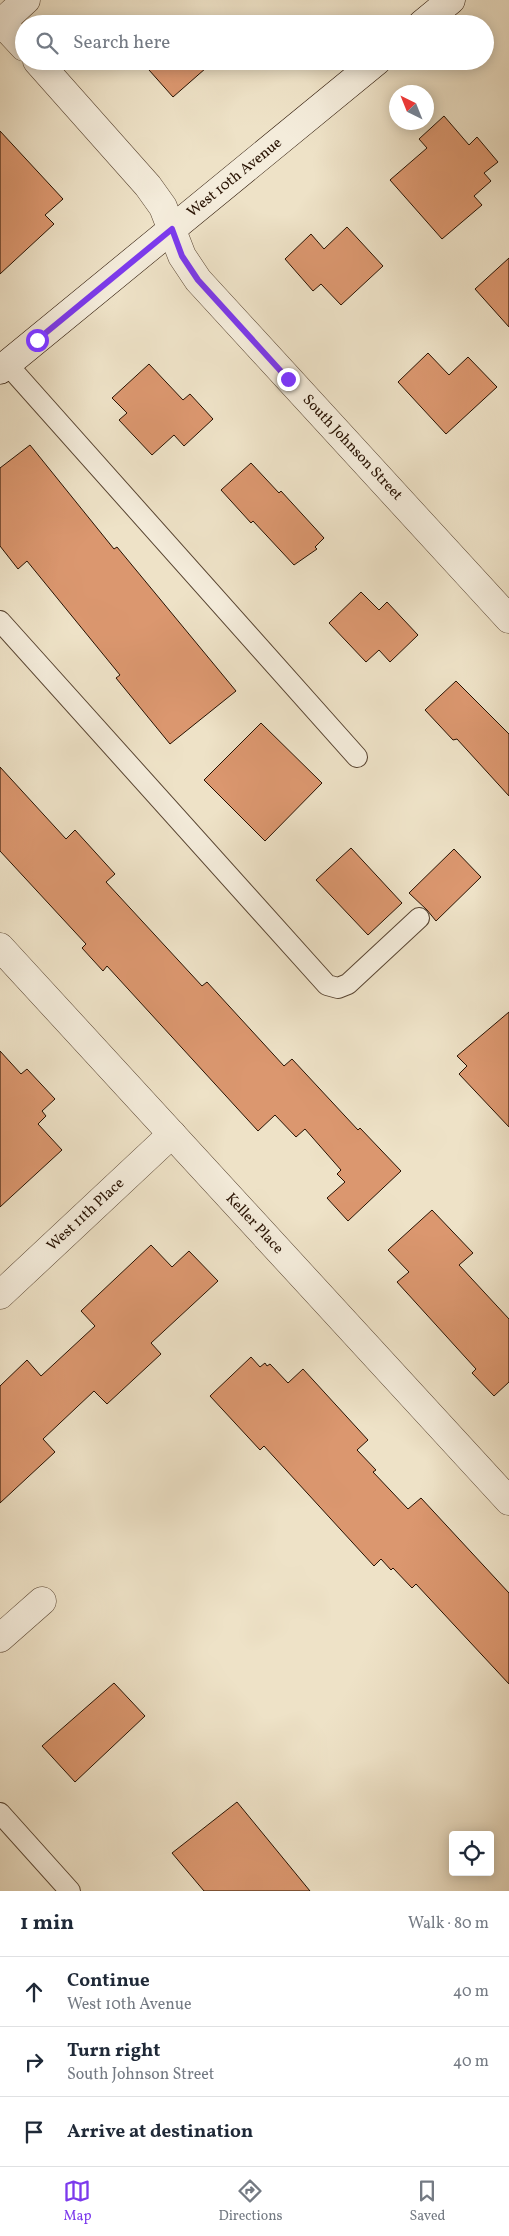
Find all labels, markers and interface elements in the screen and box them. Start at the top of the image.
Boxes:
search box [15,15,494,70]
icon: search [33,29,61,57]
text: Search here [73,30,170,56]
north arrow [389,85,434,130]
street label: West 10th Avenue [183,133,287,223]
route start [26,329,49,352]
route end [277,368,300,391]
street label: South Johnson Street [297,390,407,506]
street label: West 11th Place [43,1174,129,1256]
street label: Keller Place [220,1189,288,1259]
map controls [449,1831,494,1876]
button: locate [449,1831,494,1876]
text: 1 min [20,1909,74,1938]
text: Walk · 80 m [408,1913,489,1935]
text: Continue [67,1968,150,1994]
icon: ahead [20,1978,48,2006]
text: 40 m [453,1981,489,2003]
text: West 10th Avenue [67,1994,192,2016]
text: Turn right [67,2038,160,2064]
icon: right [20,2048,48,2076]
text: 40 m [453,2051,489,2073]
text: South Johnson Street [67,2064,214,2086]
icon: arrive [20,2118,48,2146]
text: Arrive at destination [67,2119,253,2145]
tab: Map [63,2177,91,2226]
tab: Directions [218,2177,283,2226]
tab: Saved [409,2177,446,2226]

